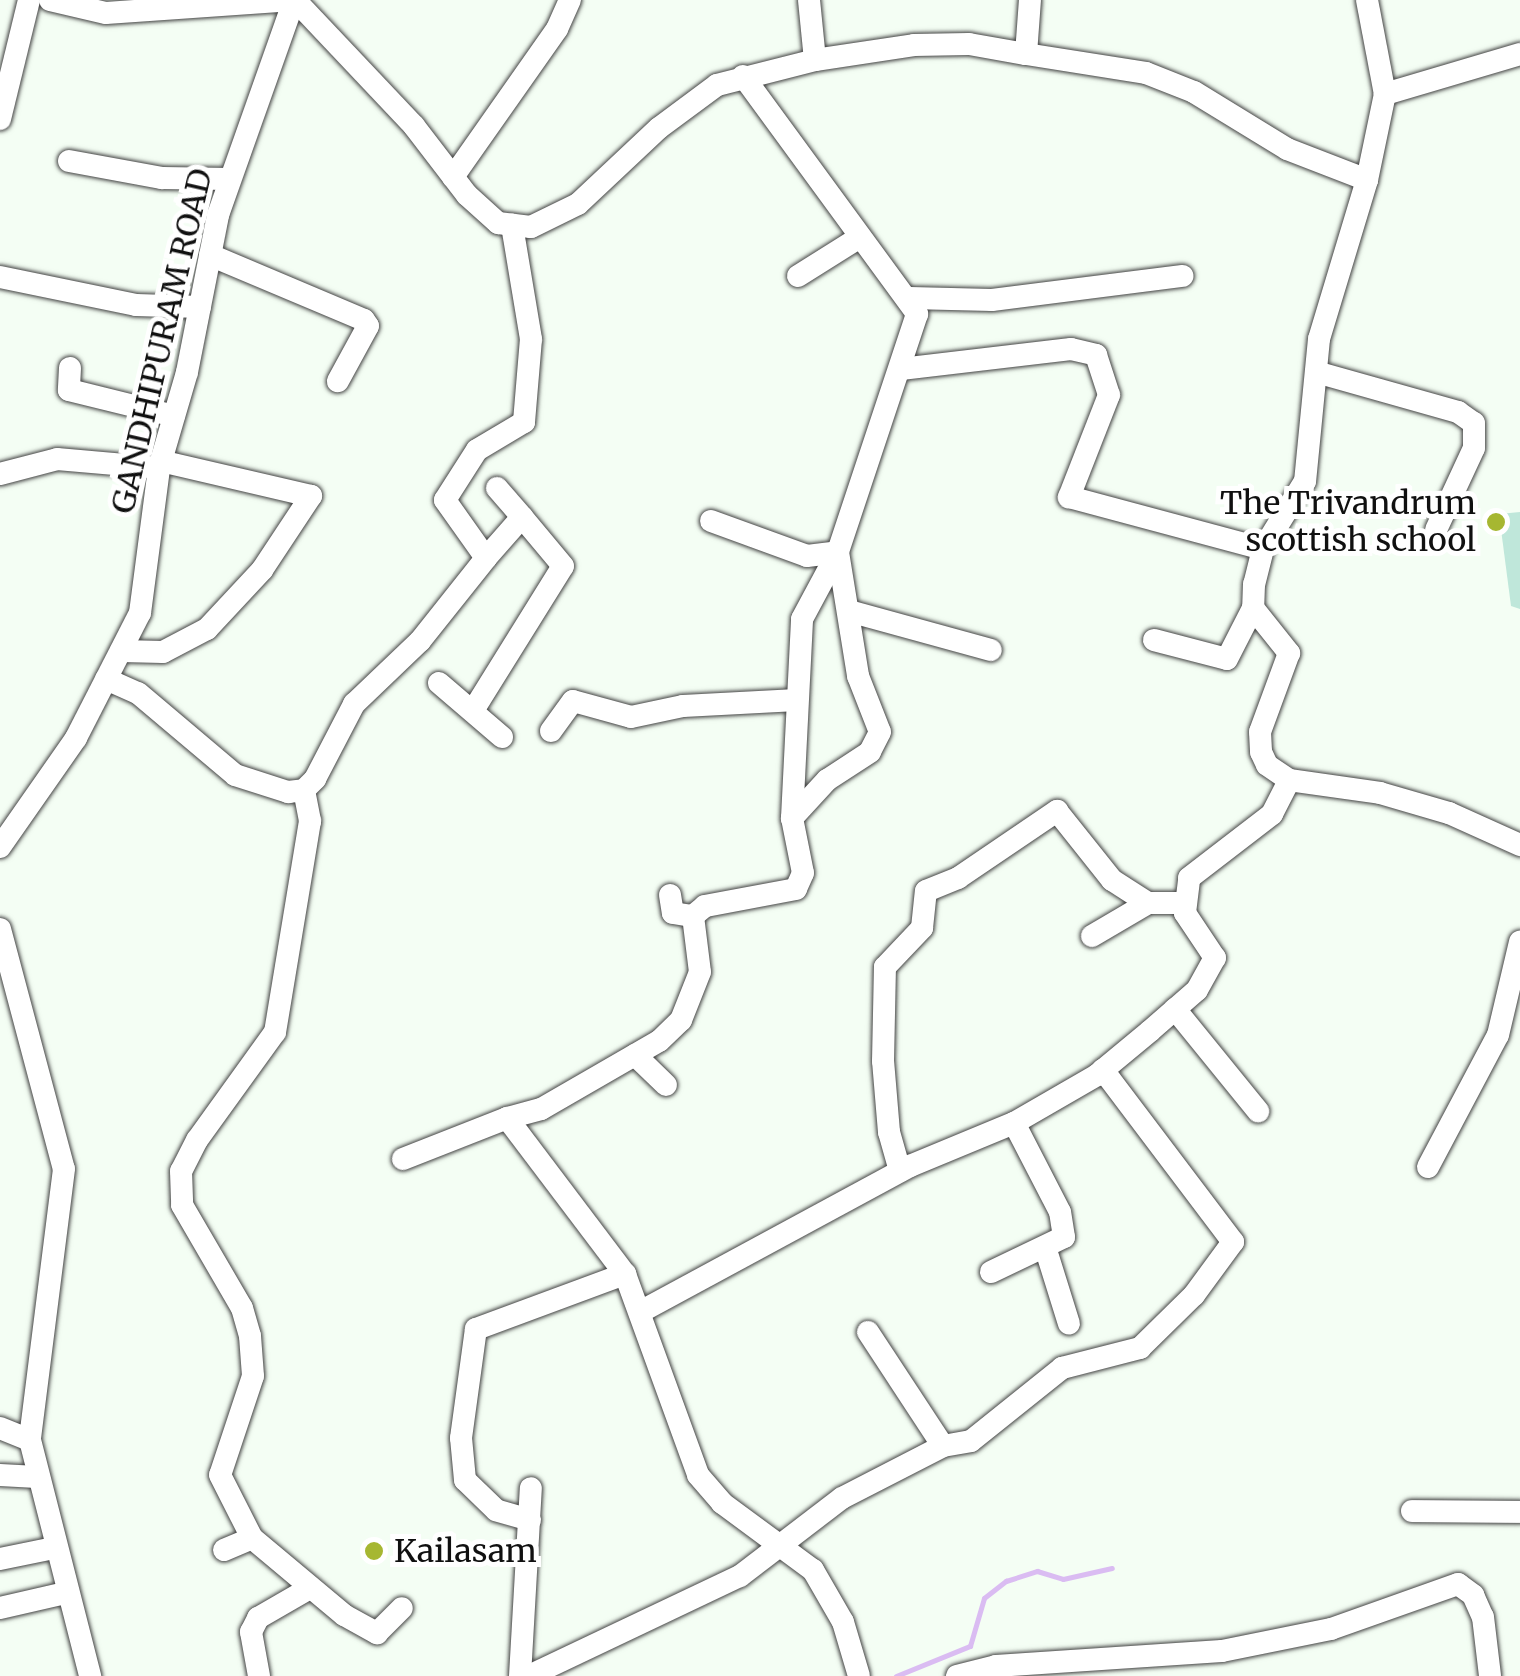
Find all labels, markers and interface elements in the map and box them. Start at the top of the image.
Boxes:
street label: GANDHIPURAM ROAD [104,165,220,517]
place label: The Trivandrum scottish school [1220,485,1476,560]
marker: The Trivandrum scottish school [1485,511,1507,533]
place label: Kailasam [394,1532,537,1570]
marker: Kailasam [363,1540,385,1562]

